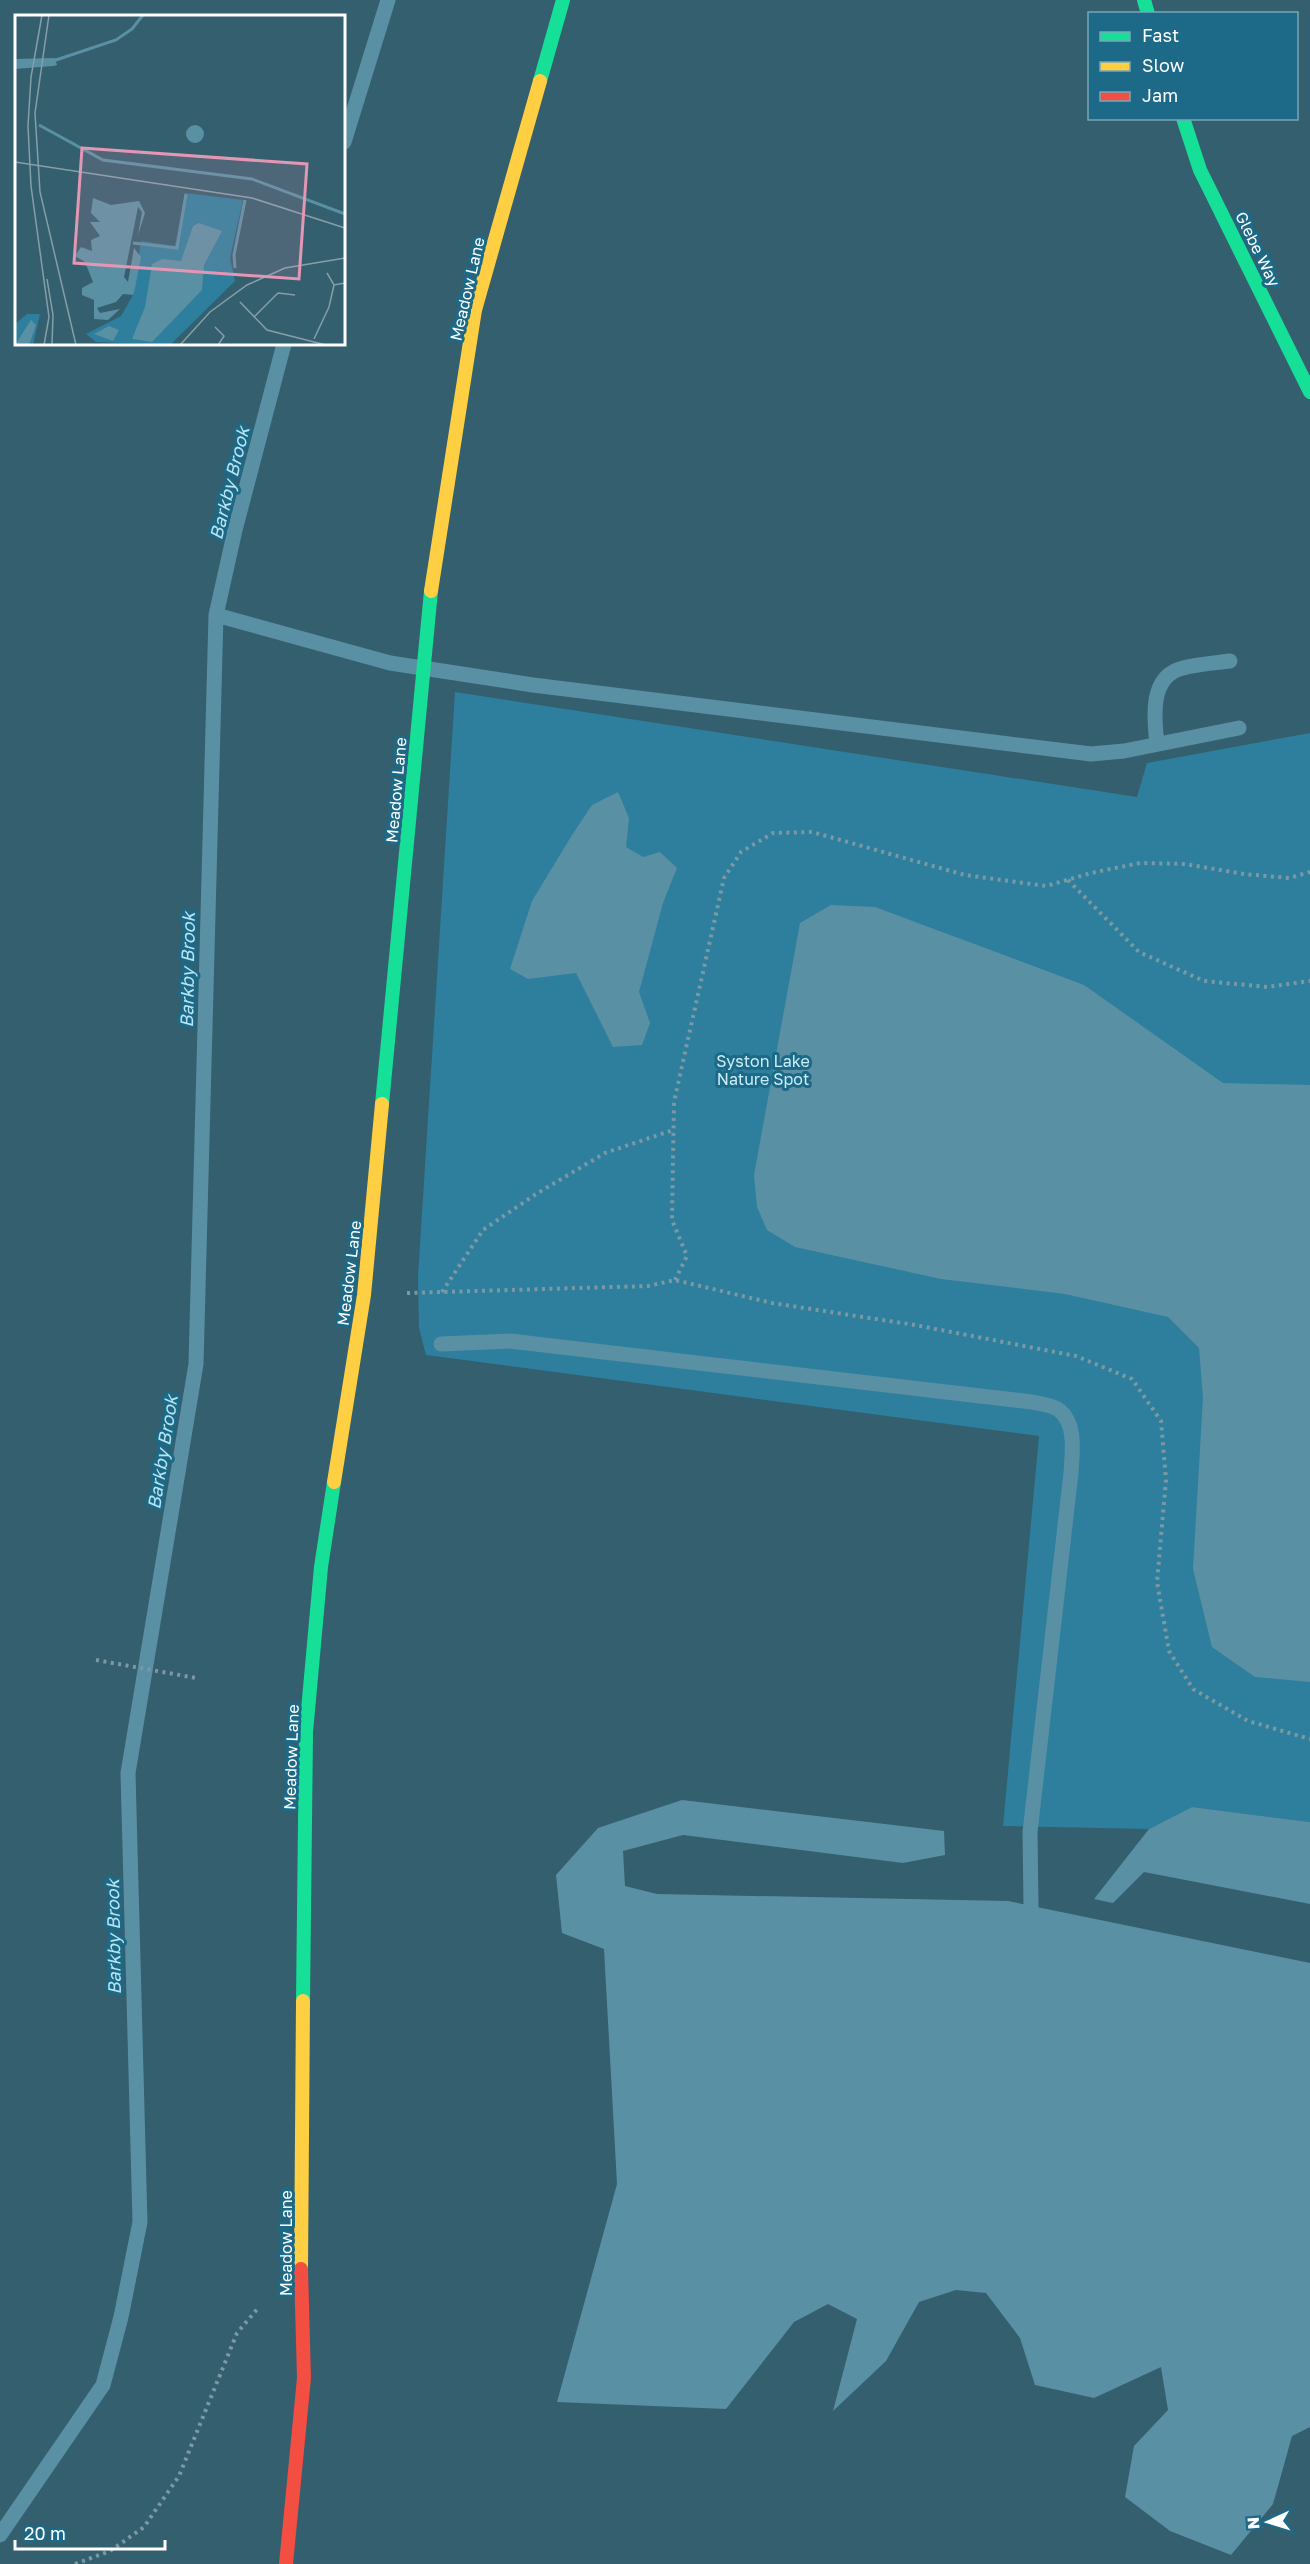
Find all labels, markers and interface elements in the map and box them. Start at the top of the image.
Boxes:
legend [1088,12,1298,120]
inset map [15,15,345,345]
text: Fast [1142,24,1179,46]
text: Slow [1142,54,1185,76]
text: Jam [1142,84,1178,106]
street label: Glebe Way [1231,208,1285,290]
street label: Meadow Lane [445,235,489,343]
water label: Barkby Brook [204,423,254,542]
street label: Meadow Lane [381,736,411,844]
water label: Barkby Brook [175,910,199,1028]
park label: Syston Lake Nature Spot [716,1051,810,1089]
street label: Meadow Lane [333,1219,365,1327]
water label: Barkby Brook [142,1391,182,1511]
street label: Meadow Lane [279,1704,303,1810]
water label: Barkby Brook [101,1877,125,1995]
street label: Meadow Lane [276,2190,296,2296]
north arrow [1238,2492,1298,2552]
scale bar [15,2513,165,2551]
text: N [1243,2516,1263,2530]
text: 20 m [24,2522,66,2544]

